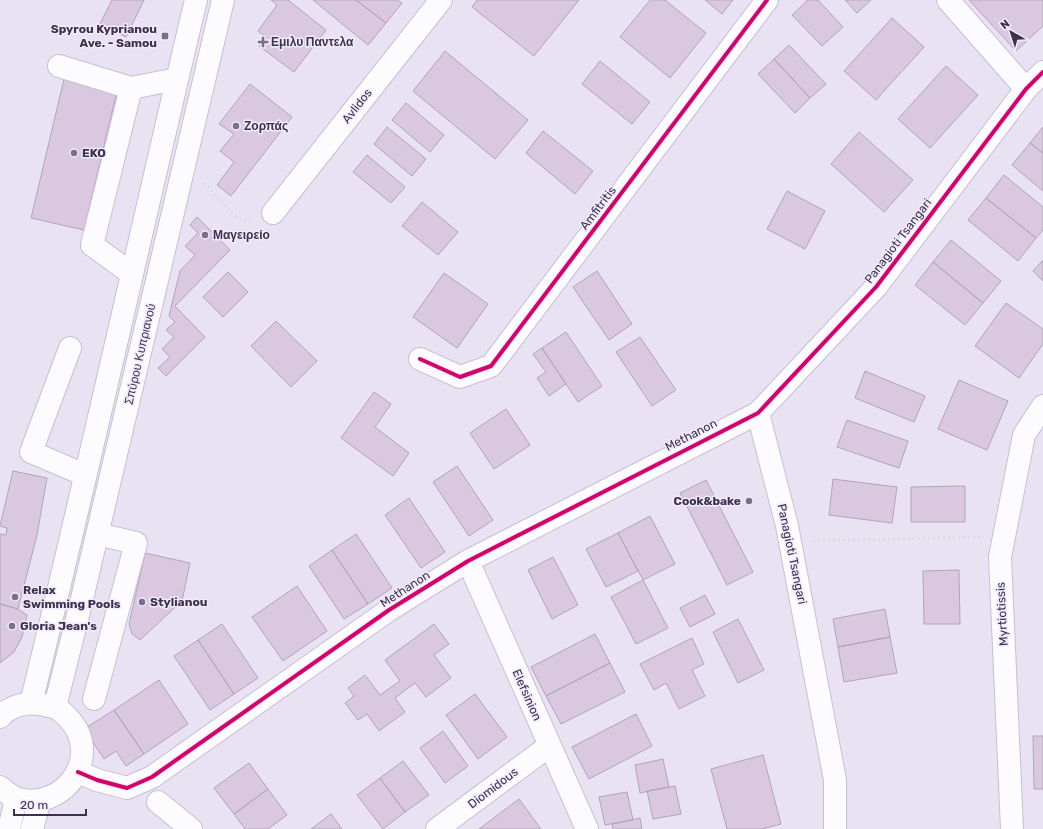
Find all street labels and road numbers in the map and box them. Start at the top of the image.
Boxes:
street label: Avlidos [339,86,375,126]
street label: Amfitritis [577,183,619,233]
street label: Panagioti Tsangari [862,196,934,286]
street label: Σπύρου Κυπριανού [122,302,158,406]
street label: Methanon [663,416,719,454]
street label: Panagioti Tsangari [775,502,810,606]
street label: Methanon [378,568,432,610]
street label: Myrtiotissis [993,582,1011,646]
street label: Elefsinion [509,667,545,723]
street label: Diomidous [465,765,521,811]

